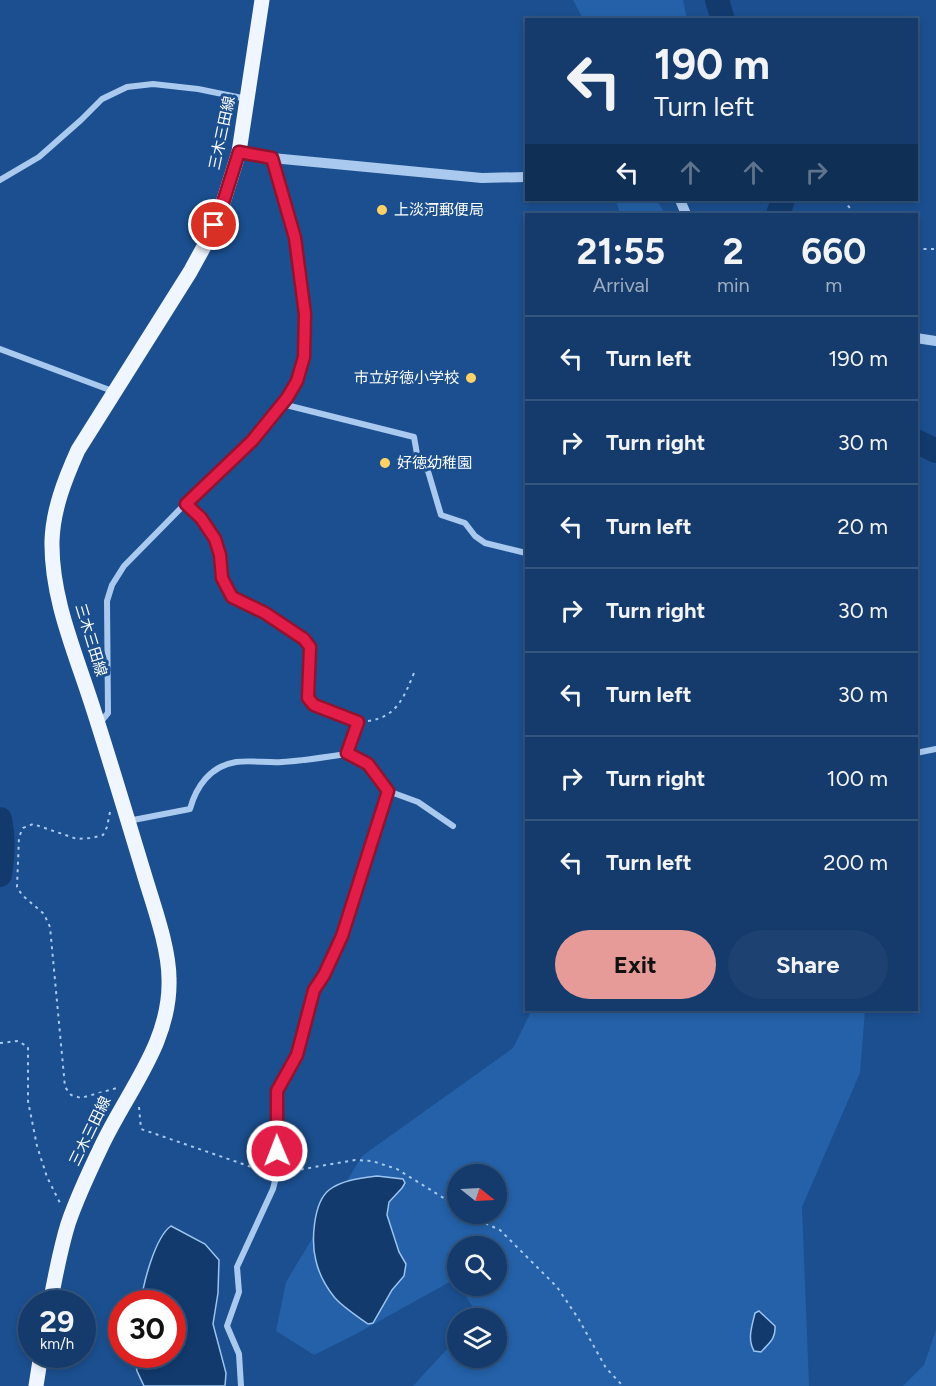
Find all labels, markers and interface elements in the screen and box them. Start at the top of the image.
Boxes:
text: 190 m [654,39,770,90]
icon: left [555,42,633,120]
text: Turn left [654,90,754,123]
street label: 三木三田線 [205,94,239,172]
icon: left [611,156,644,189]
icon: ahead [674,156,707,189]
icon: ahead [737,156,770,189]
icon: right [800,156,833,189]
pin [188,199,239,250]
place label: 上淡河郵便局 [394,201,484,219]
marker: 上淡河郵便局 [375,203,389,217]
icon: arrive [197,208,230,241]
text: 21:55 [577,230,665,273]
text: 2 [723,230,744,273]
text: 660 [801,230,866,273]
text: Arrival [593,273,649,297]
text: min [717,273,750,297]
text: m [825,273,842,297]
icon: left [555,342,588,375]
text: Turn left [606,345,692,372]
text: 190 m [828,345,888,372]
place label: 市立好徳小学校 [354,369,459,387]
marker: 市立好徳小学校 [464,371,478,385]
icon: right [555,426,588,459]
text: Turn right [606,429,705,456]
text: 30 m [838,429,888,456]
place label: 好徳幼稚園 [397,454,472,472]
marker: 好徳幼稚園 [378,456,392,470]
icon: left [555,510,588,543]
text: Turn left [606,513,692,540]
text: 20 m [837,513,888,540]
icon: right [555,594,588,627]
text: Turn right [606,597,705,624]
text: 30 m [838,597,888,624]
street label: 三木三田線 [71,601,111,679]
icon: left [555,678,588,711]
text: Turn left [606,681,692,708]
text: 30 m [838,681,888,708]
icon: right [555,762,588,795]
text: Turn right [606,765,705,792]
text: 100 m [827,765,888,792]
icon: left [555,846,588,879]
text: Turn left [606,849,692,876]
text: 200 m [823,849,888,876]
button: Exit [555,930,716,999]
button: Share [728,930,888,999]
street label: 三木三田線 [65,1093,115,1169]
position arrow [245,1119,309,1183]
north arrow [447,1164,507,1224]
map controls [447,1164,507,1368]
button: search [447,1236,507,1296]
speed limit sign: 30 [108,1290,186,1368]
text: 29 [40,1303,74,1340]
button: layers [447,1308,507,1368]
text: km/h [40,1335,74,1353]

